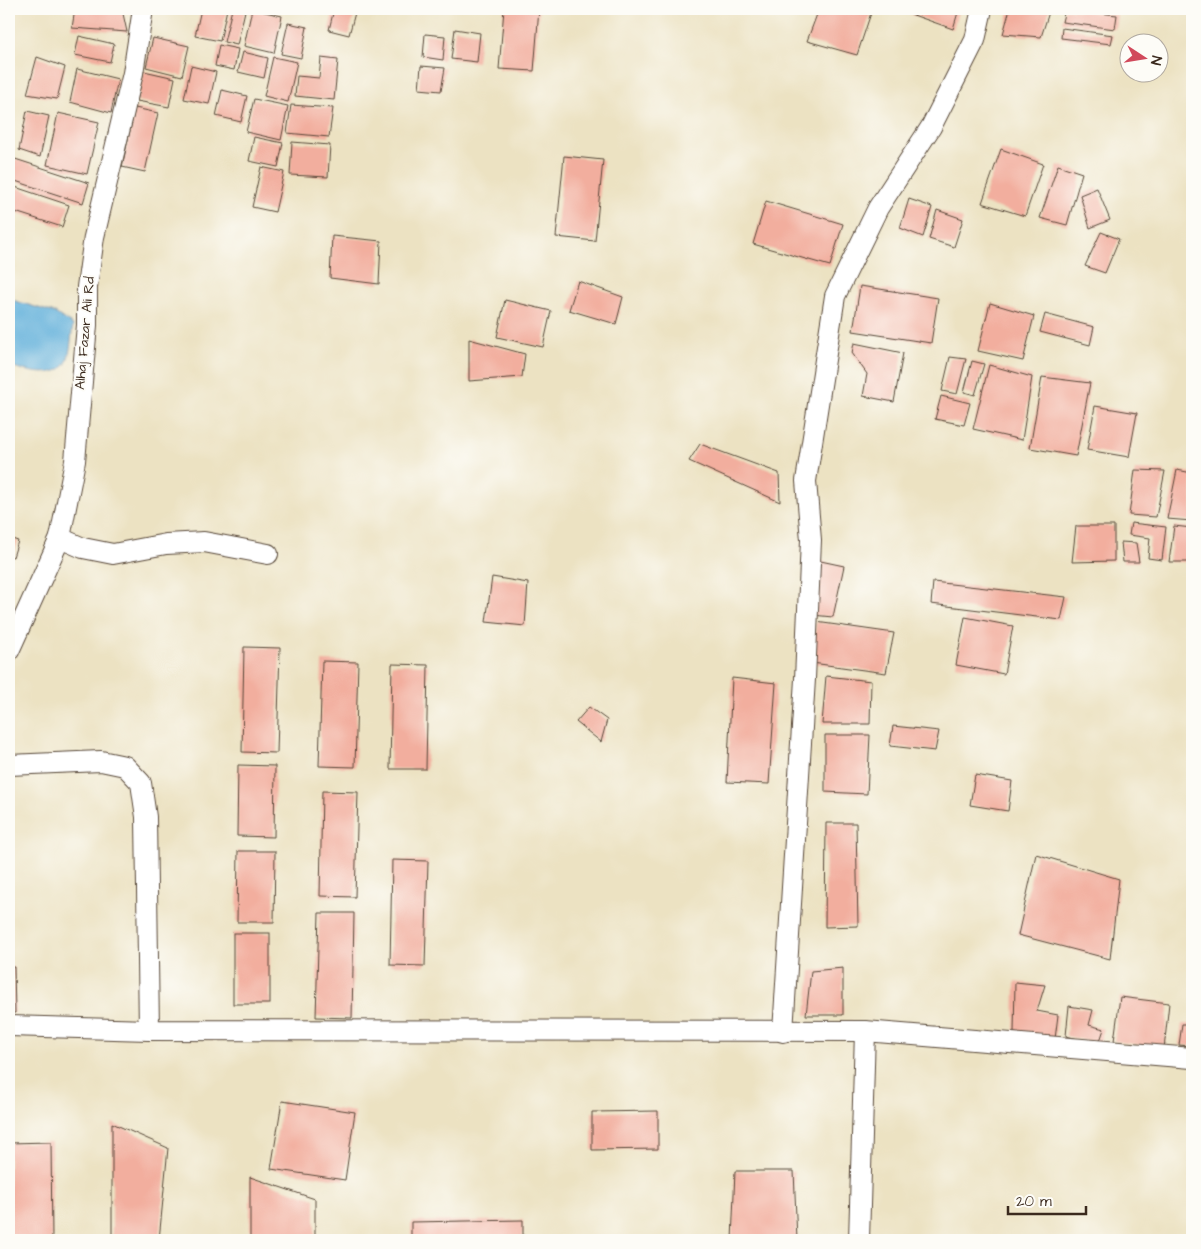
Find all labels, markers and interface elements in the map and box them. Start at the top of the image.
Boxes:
north arrow [1118,32,1168,82]
text: N [1145,54,1166,67]
street label: Alhaj Fazar Ali Rd [70,276,100,391]
scale bar [1008,1184,1086,1216]
text: 20 m [1016,1191,1052,1212]

